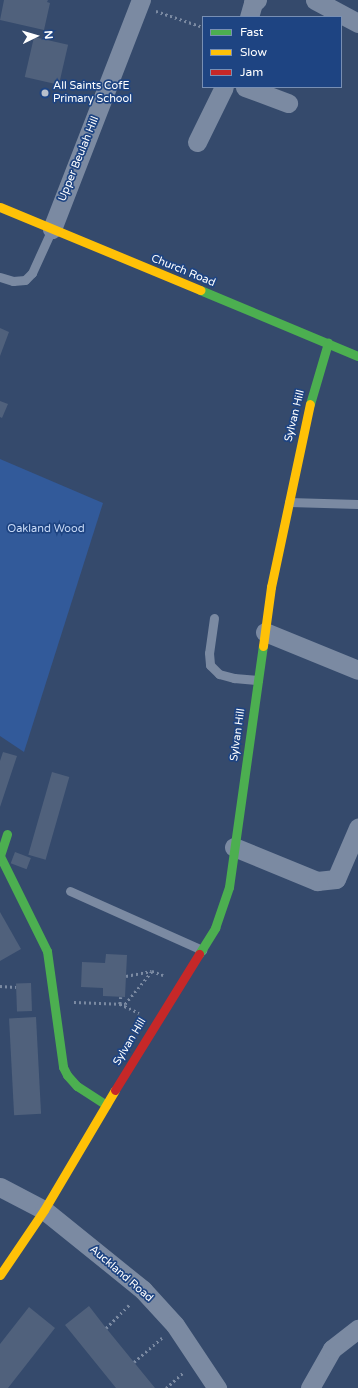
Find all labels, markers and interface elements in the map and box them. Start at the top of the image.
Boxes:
north arrow [16,16,56,56]
legend [202,16,342,88]
text: Fast [240,25,263,39]
text: N [42,30,55,40]
text: Slow [240,45,267,59]
text: Jam [240,65,263,79]
place label: All Saints CofE Primary School [53,80,132,106]
marker: All Saints CofE Primary School [40,88,50,98]
street label: Upper Beulah Hill [56,114,102,204]
street label: Church Road [149,252,217,290]
street label: Sylvan Hill [282,389,308,443]
park label: Oakland Wood [7,522,85,536]
street label: Sylvan Hill [228,708,248,762]
street label: Sylvan Hill [111,1016,149,1068]
street label: Auckland Road [87,1243,155,1305]

